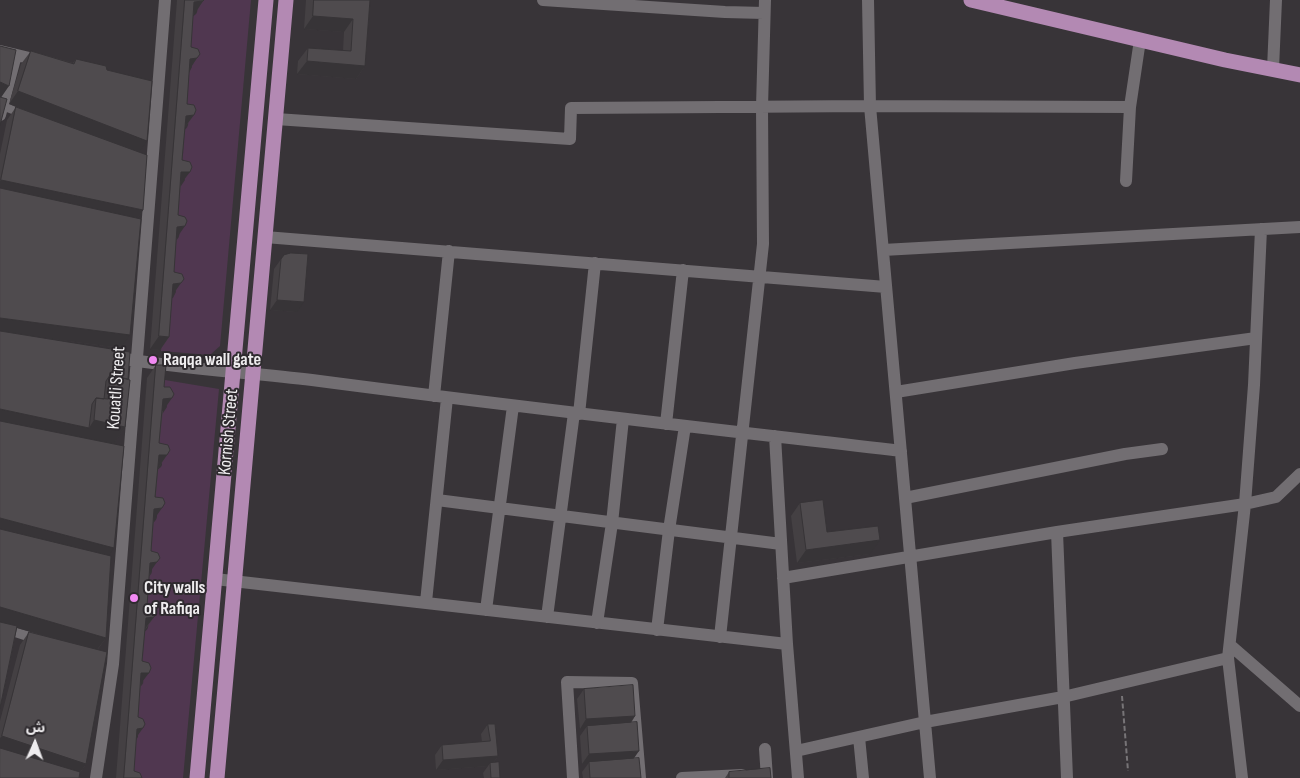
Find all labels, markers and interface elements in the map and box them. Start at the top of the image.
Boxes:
street label: Kouatli Street [103,346,131,430]
place label: Raqqa wall gate [163,349,261,371]
marker: Raqqa wall gate [147,354,159,366]
street label: Kornish Street [214,388,244,476]
place label: City walls of Rafiqa [144,577,205,620]
marker: City walls of Rafiqa [128,592,140,604]
north arrow [10,718,60,768]
text: ش [26,719,45,736]

